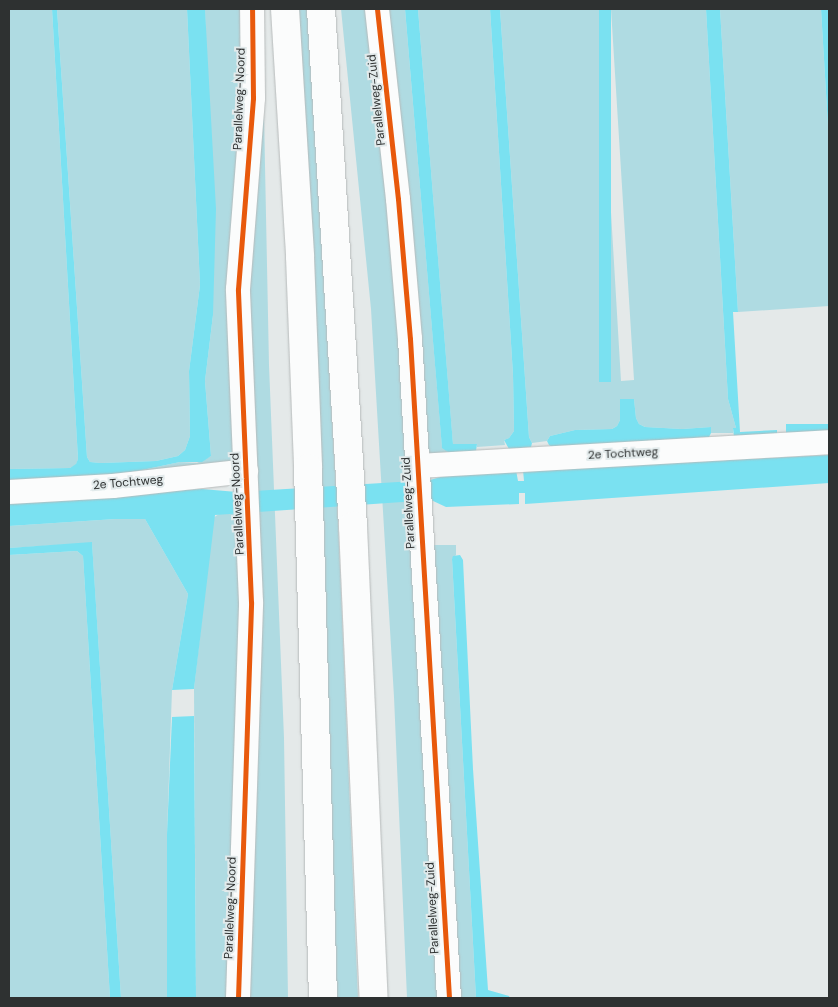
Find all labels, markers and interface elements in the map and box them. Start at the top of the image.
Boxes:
street label: Parallelweg-Noord [231,48,249,150]
street label: Parallelweg-Zuid [365,54,389,146]
street label: 2e Tochtweg [587,445,659,463]
street label: Parallelweg-Noord [228,453,248,555]
street label: Parallelweg-Zuid [399,457,419,549]
street label: 2e Tochtweg [92,473,164,493]
street label: Parallelweg-Noord [222,857,240,959]
street label: Parallelweg-Zuid [423,862,443,954]

